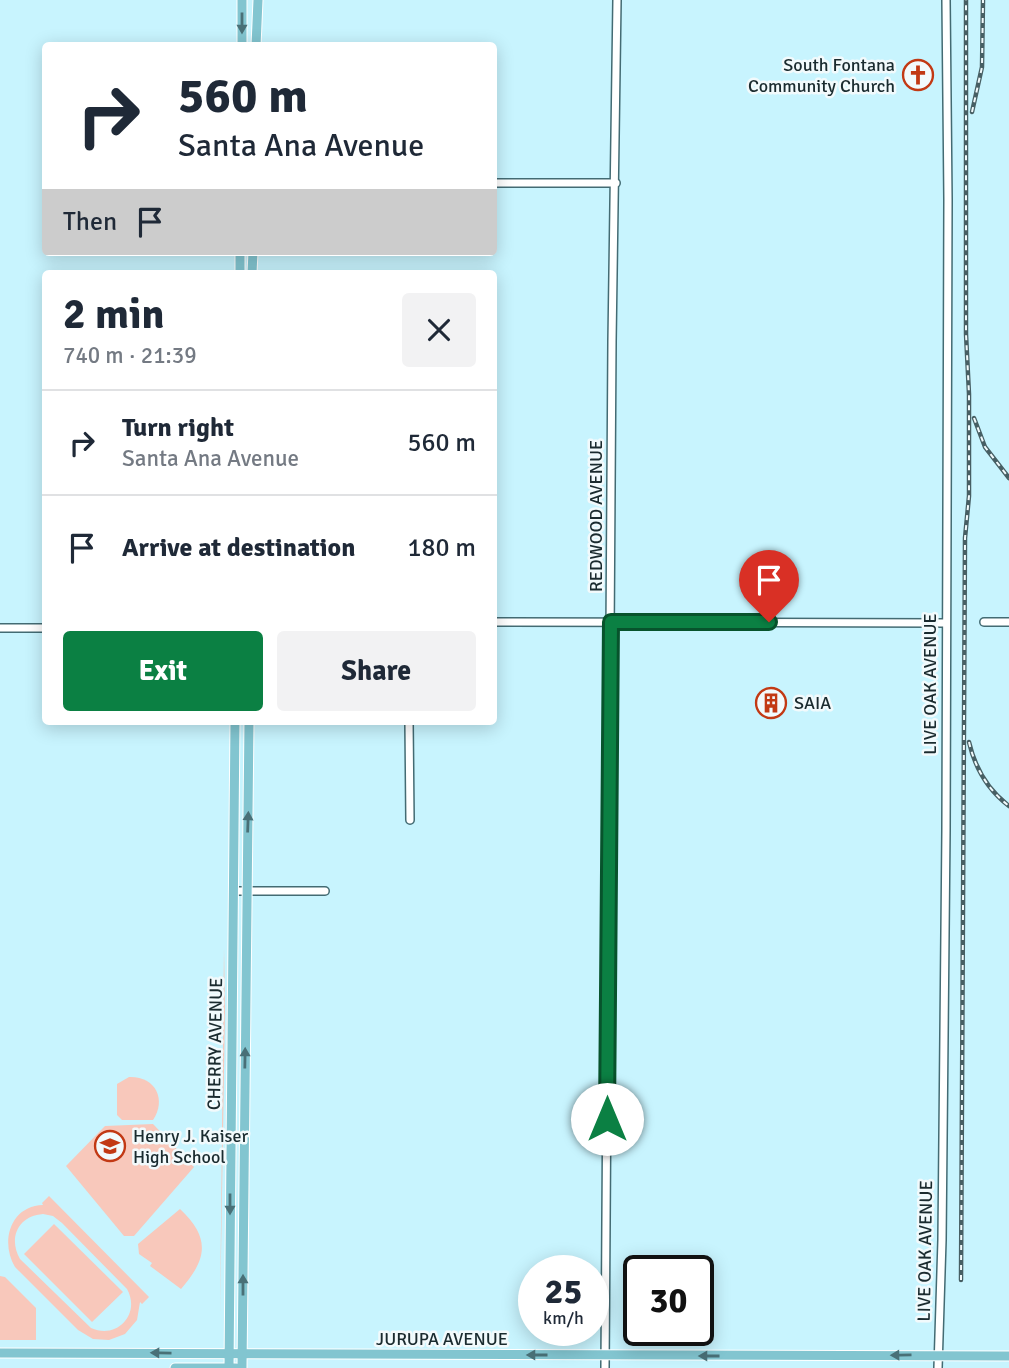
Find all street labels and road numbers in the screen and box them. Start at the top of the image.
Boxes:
street label: REDWOOD AVENUE [585,440,607,592]
street label: LIVE OAK AVENUE [919,613,941,755]
street label: CHERRY AVENUE [203,978,227,1110]
street label: LIVE OAK AVENUE [913,1180,937,1322]
street label: JURUPA AVENUE [376,1328,508,1350]

